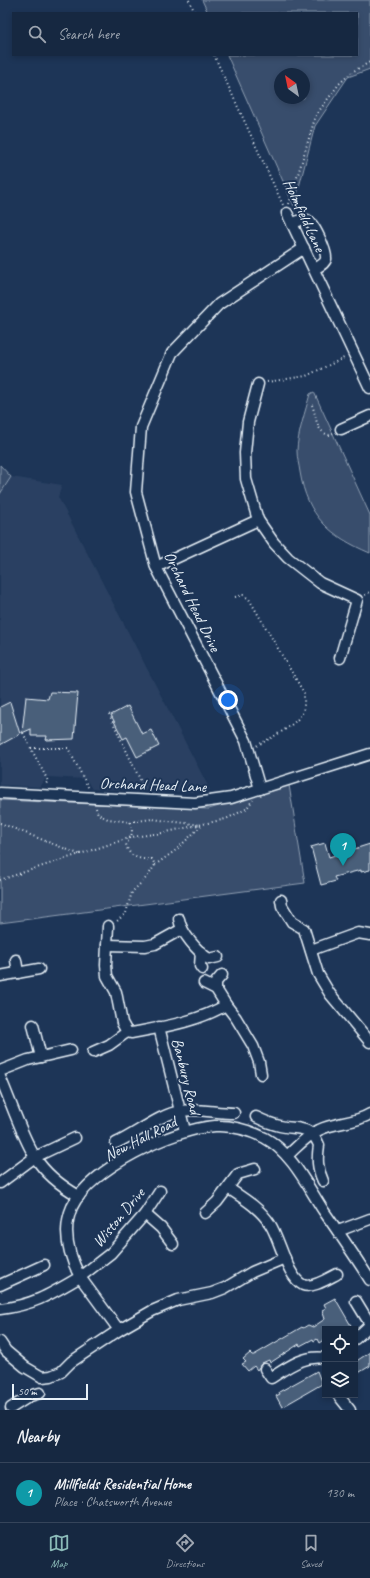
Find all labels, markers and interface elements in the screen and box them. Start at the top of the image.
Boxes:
search box [12,12,358,56]
icon: search [26,23,48,45]
text: Search here [58,25,119,44]
north arrow [274,68,310,104]
street label: Holmfield Lane [278,176,330,257]
street label: Orchard Head Drive [159,548,226,656]
your location [218,690,238,710]
street label: Orchard Head Lane [99,773,208,797]
pin: 1 [330,833,356,866]
street label: Banbury Road [167,1036,206,1119]
street label: New Hall Road [101,1111,182,1166]
street label: Wiston Drive [88,1183,150,1251]
map controls [322,1326,358,1398]
button: locate [322,1326,358,1362]
button: layers [322,1362,358,1398]
scale bar [12,1382,88,1401]
text: 50 m [18,1384,37,1398]
text: Nearby [16,1426,59,1447]
text: Millfields Residential Home [54,1475,191,1494]
text: 1 [26,1485,32,1501]
text: 130 m [326,1485,354,1501]
text: Place · Chatsworth Avenue [54,1494,172,1510]
tab: Map [48,1532,70,1570]
tab: Directions [166,1532,204,1570]
tab: Saved [300,1532,322,1570]

